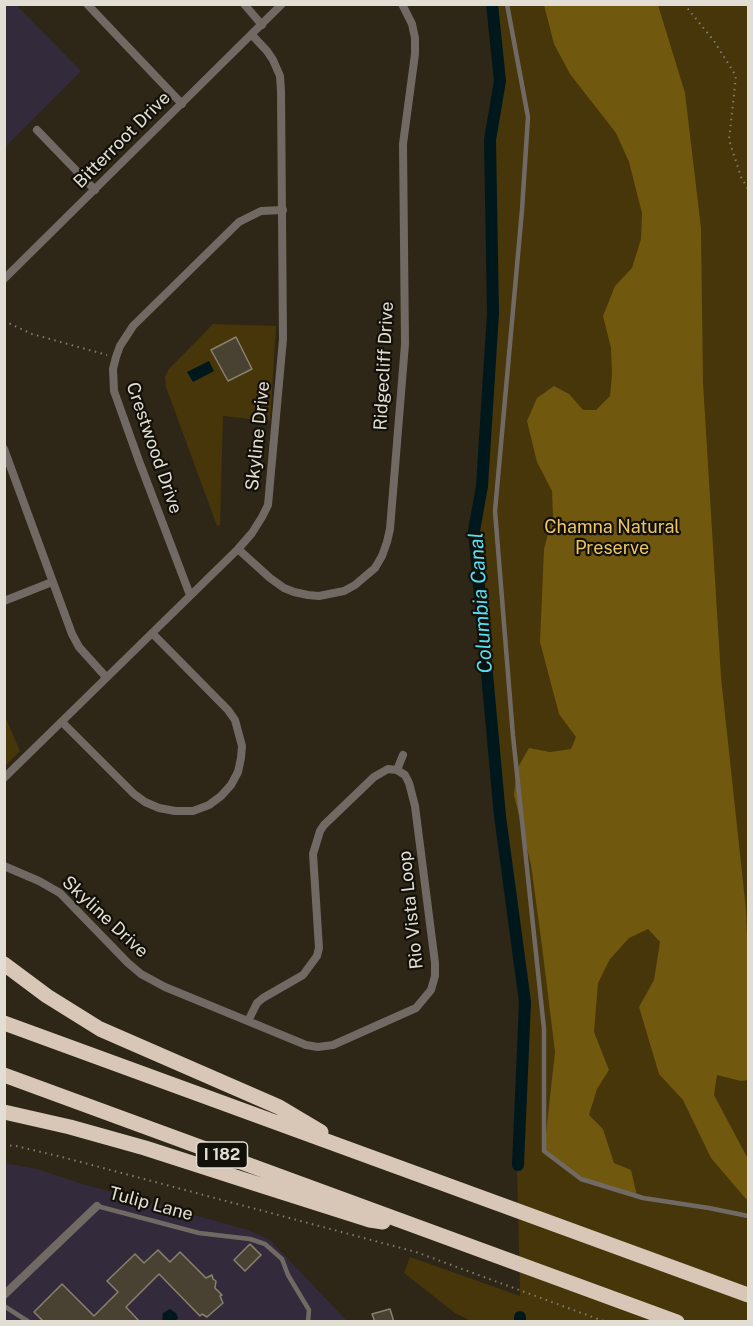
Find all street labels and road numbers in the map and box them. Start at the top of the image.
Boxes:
street label: Bitterroot Drive [69,87,175,193]
street label: Ridgecliff Drive [370,301,398,431]
street label: Crestwood Drive [121,379,187,517]
street label: Skyline Drive [242,380,274,492]
street label: Rio Vista Loop [394,850,428,970]
street label: Skyline Drive [57,872,153,962]
road number: I 182 [196,1142,248,1168]
street label: Tulip Lane [107,1182,195,1226]

